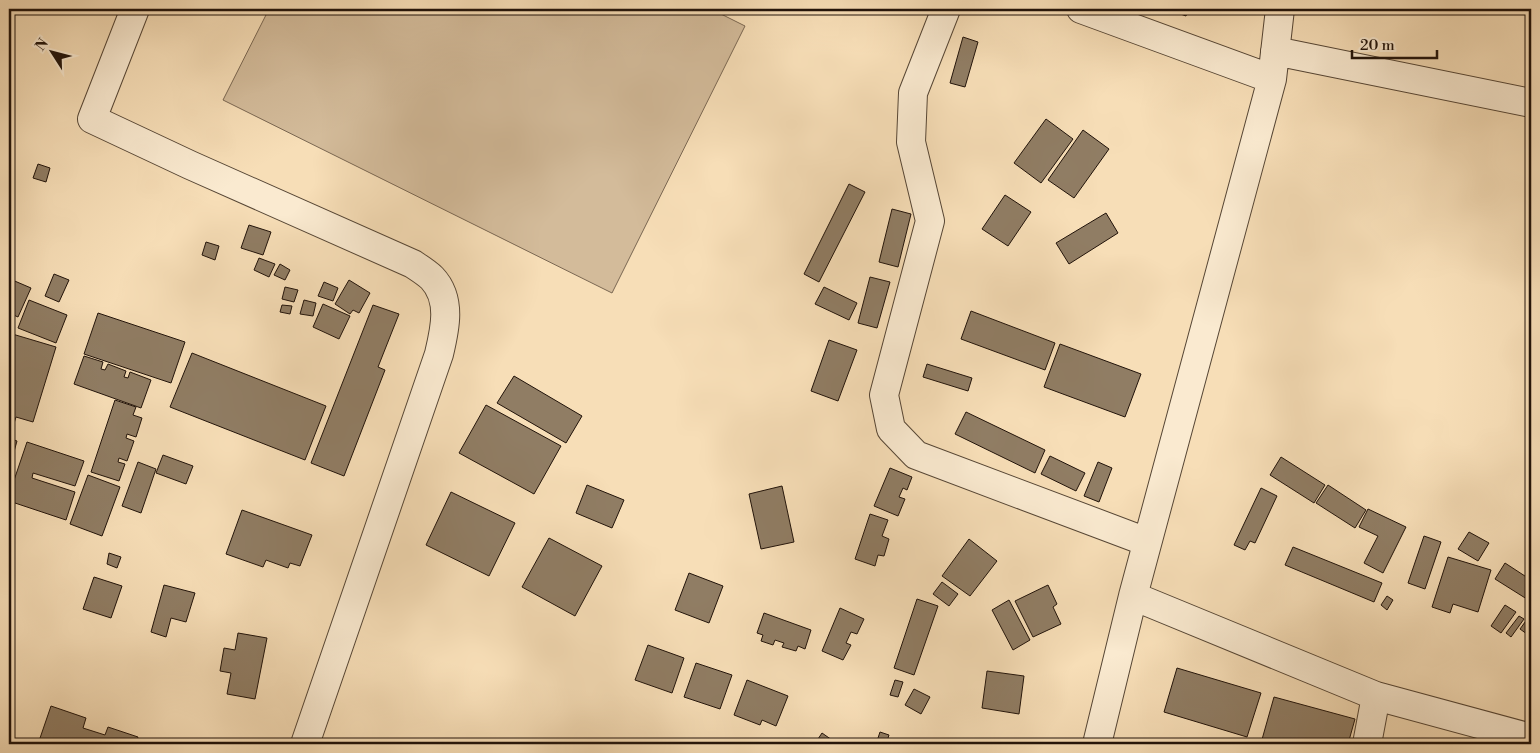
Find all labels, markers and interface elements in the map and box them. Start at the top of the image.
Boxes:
north arrow [28,28,78,78]
scale bar [1352,28,1438,60]
text: N [32,35,53,55]
text: 20 m [1360,36,1395,55]

